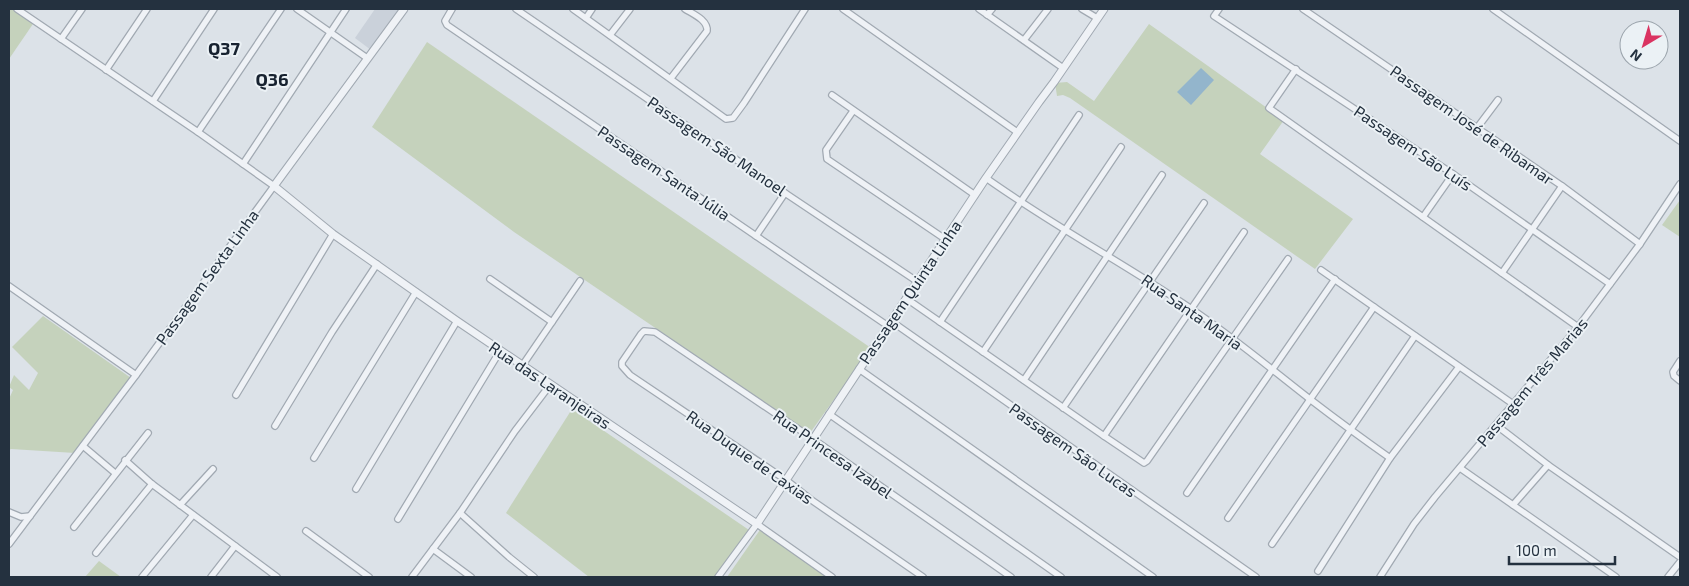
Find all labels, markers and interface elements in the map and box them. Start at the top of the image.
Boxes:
north arrow [1619,20,1669,70]
district label: Q37 [208,37,241,59]
text: N [1626,46,1645,65]
street label: Passagem José de Ribamar [1387,61,1558,189]
district label: Q36 [255,68,289,90]
street label: Passagem São Manoel [644,92,790,199]
street label: Passagem São Luís [1351,101,1476,194]
street label: Passagem Santa Júlia [595,121,734,224]
street label: Passagem Sexta Linha [151,205,262,348]
street label: Passagem Quinta Linha [854,216,966,368]
street label: Rua Santa Maria [1138,270,1246,353]
street label: Passagem Três Marias [1472,313,1591,450]
street label: Rua das Laranjeiras [485,337,615,433]
street label: Passagem São Lucas [1006,399,1140,501]
street label: Rua Princesa Izabel [770,405,897,502]
street label: Rua Duque de Caxias [683,406,817,507]
scale bar [1509,534,1615,566]
text: 100 m [1516,541,1557,559]

